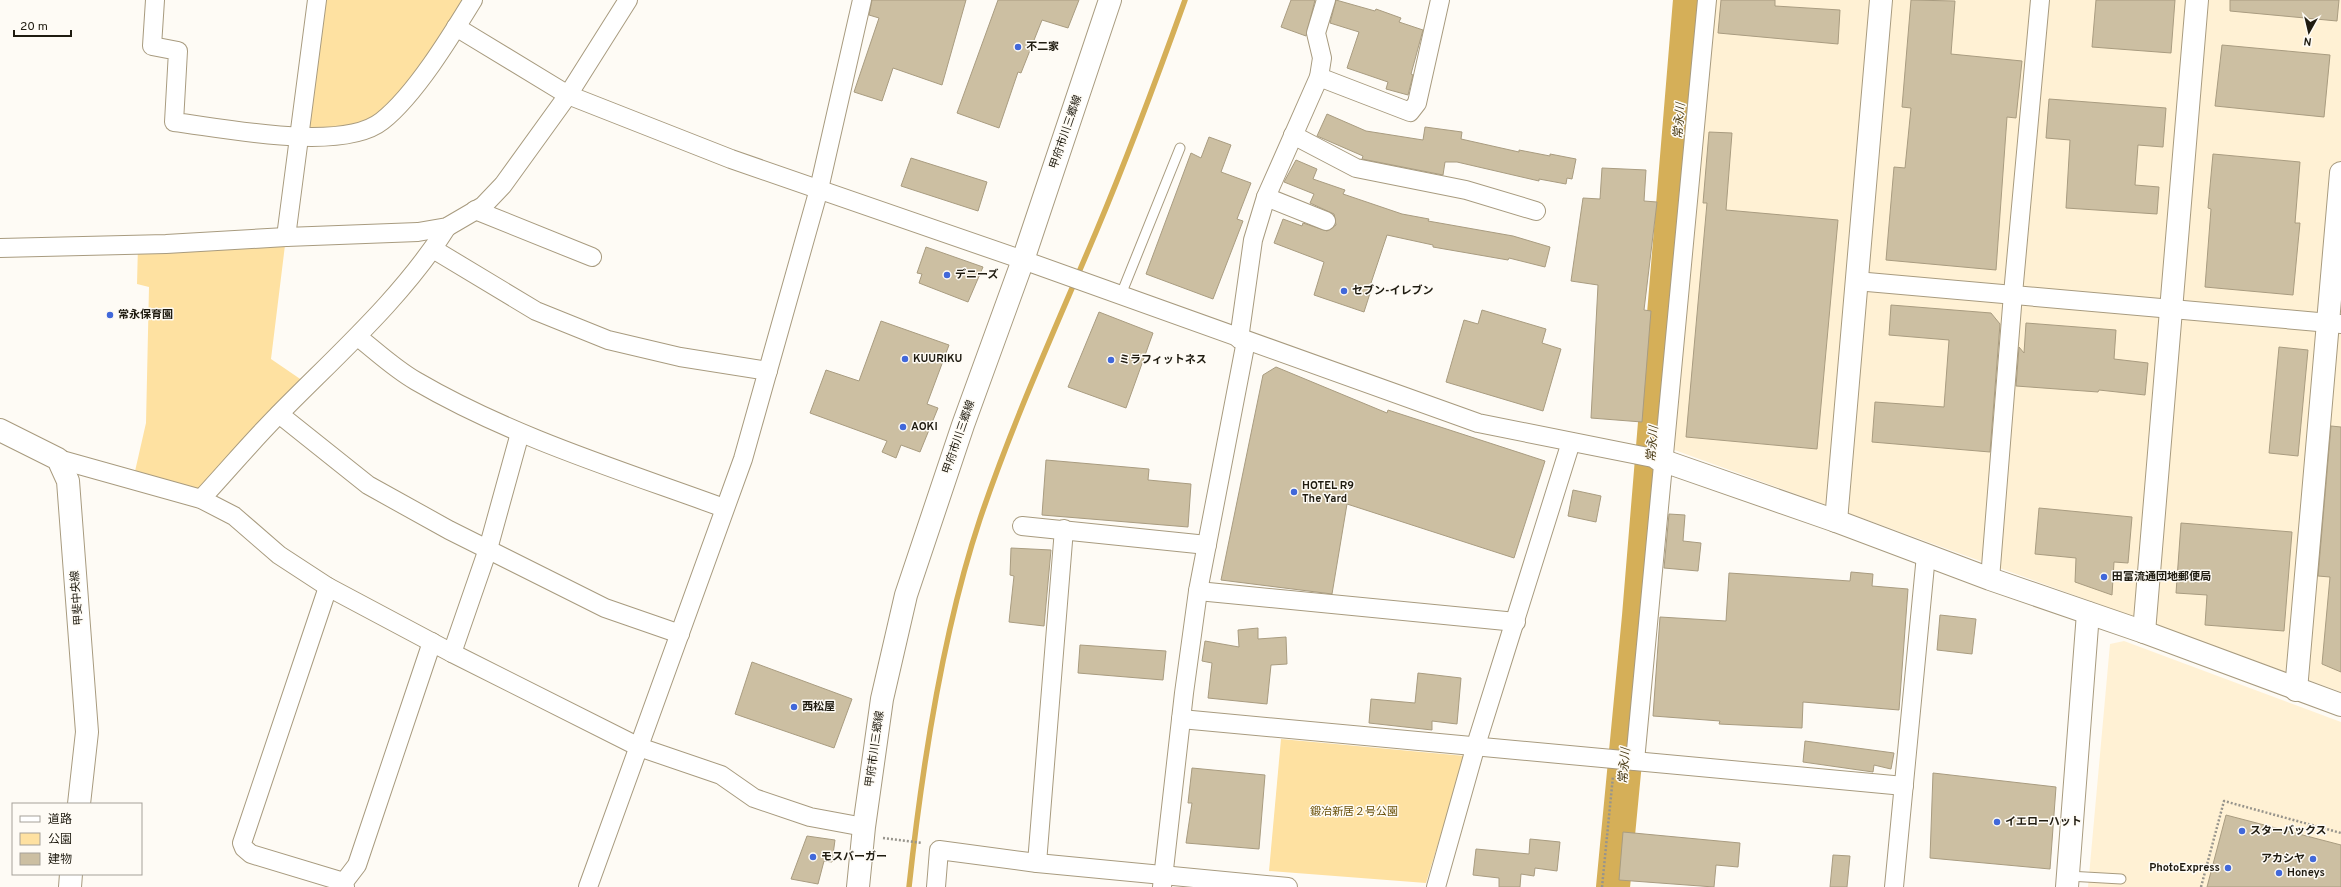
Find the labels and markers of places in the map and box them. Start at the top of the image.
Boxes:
place label: 不二家 [1026,40,1059,54]
marker: 不二家 [1013,42,1023,52]
place label: デニーズ [955,268,998,282]
marker: デニーズ [942,270,952,280]
place label: セブン-イレブン [1352,284,1434,298]
marker: セブン-イレブン [1339,286,1349,296]
place label: 常永保育園 [118,308,173,322]
marker: 常永保育園 [105,310,115,320]
place label: KUURIKU [913,352,962,366]
place label: ミラフィットネス [1119,353,1207,367]
marker: KUURIKU [900,354,910,364]
marker: ミラフィットネス [1106,355,1116,365]
place label: AOKI [911,420,938,434]
marker: AOKI [898,422,908,432]
place label: HOTEL R9 The Yard [1302,479,1354,506]
marker: HOTEL R9 The Yard [1289,487,1299,497]
place label: 田富流通団地郵便局 [2112,570,2211,584]
marker: 田富流通団地郵便局 [2099,572,2109,582]
place label: 西松屋 [802,700,835,714]
marker: 西松屋 [789,702,799,712]
place label: イエローハット [2005,815,2082,829]
marker: イエローハット [1992,817,2002,827]
place label: スターバックス [2250,824,2327,838]
marker: スターバックス [2237,826,2247,836]
place label: モスバーガー [821,850,887,864]
marker: モスバーガー [808,852,818,862]
place label: アカシヤ [2261,852,2305,866]
marker: アカシヤ [2308,854,2318,864]
place label: PhotoExpress [2149,861,2220,875]
marker: PhotoExpress [2223,863,2233,873]
place label: Honeys [2287,866,2325,880]
marker: Honeys [2274,868,2284,878]

